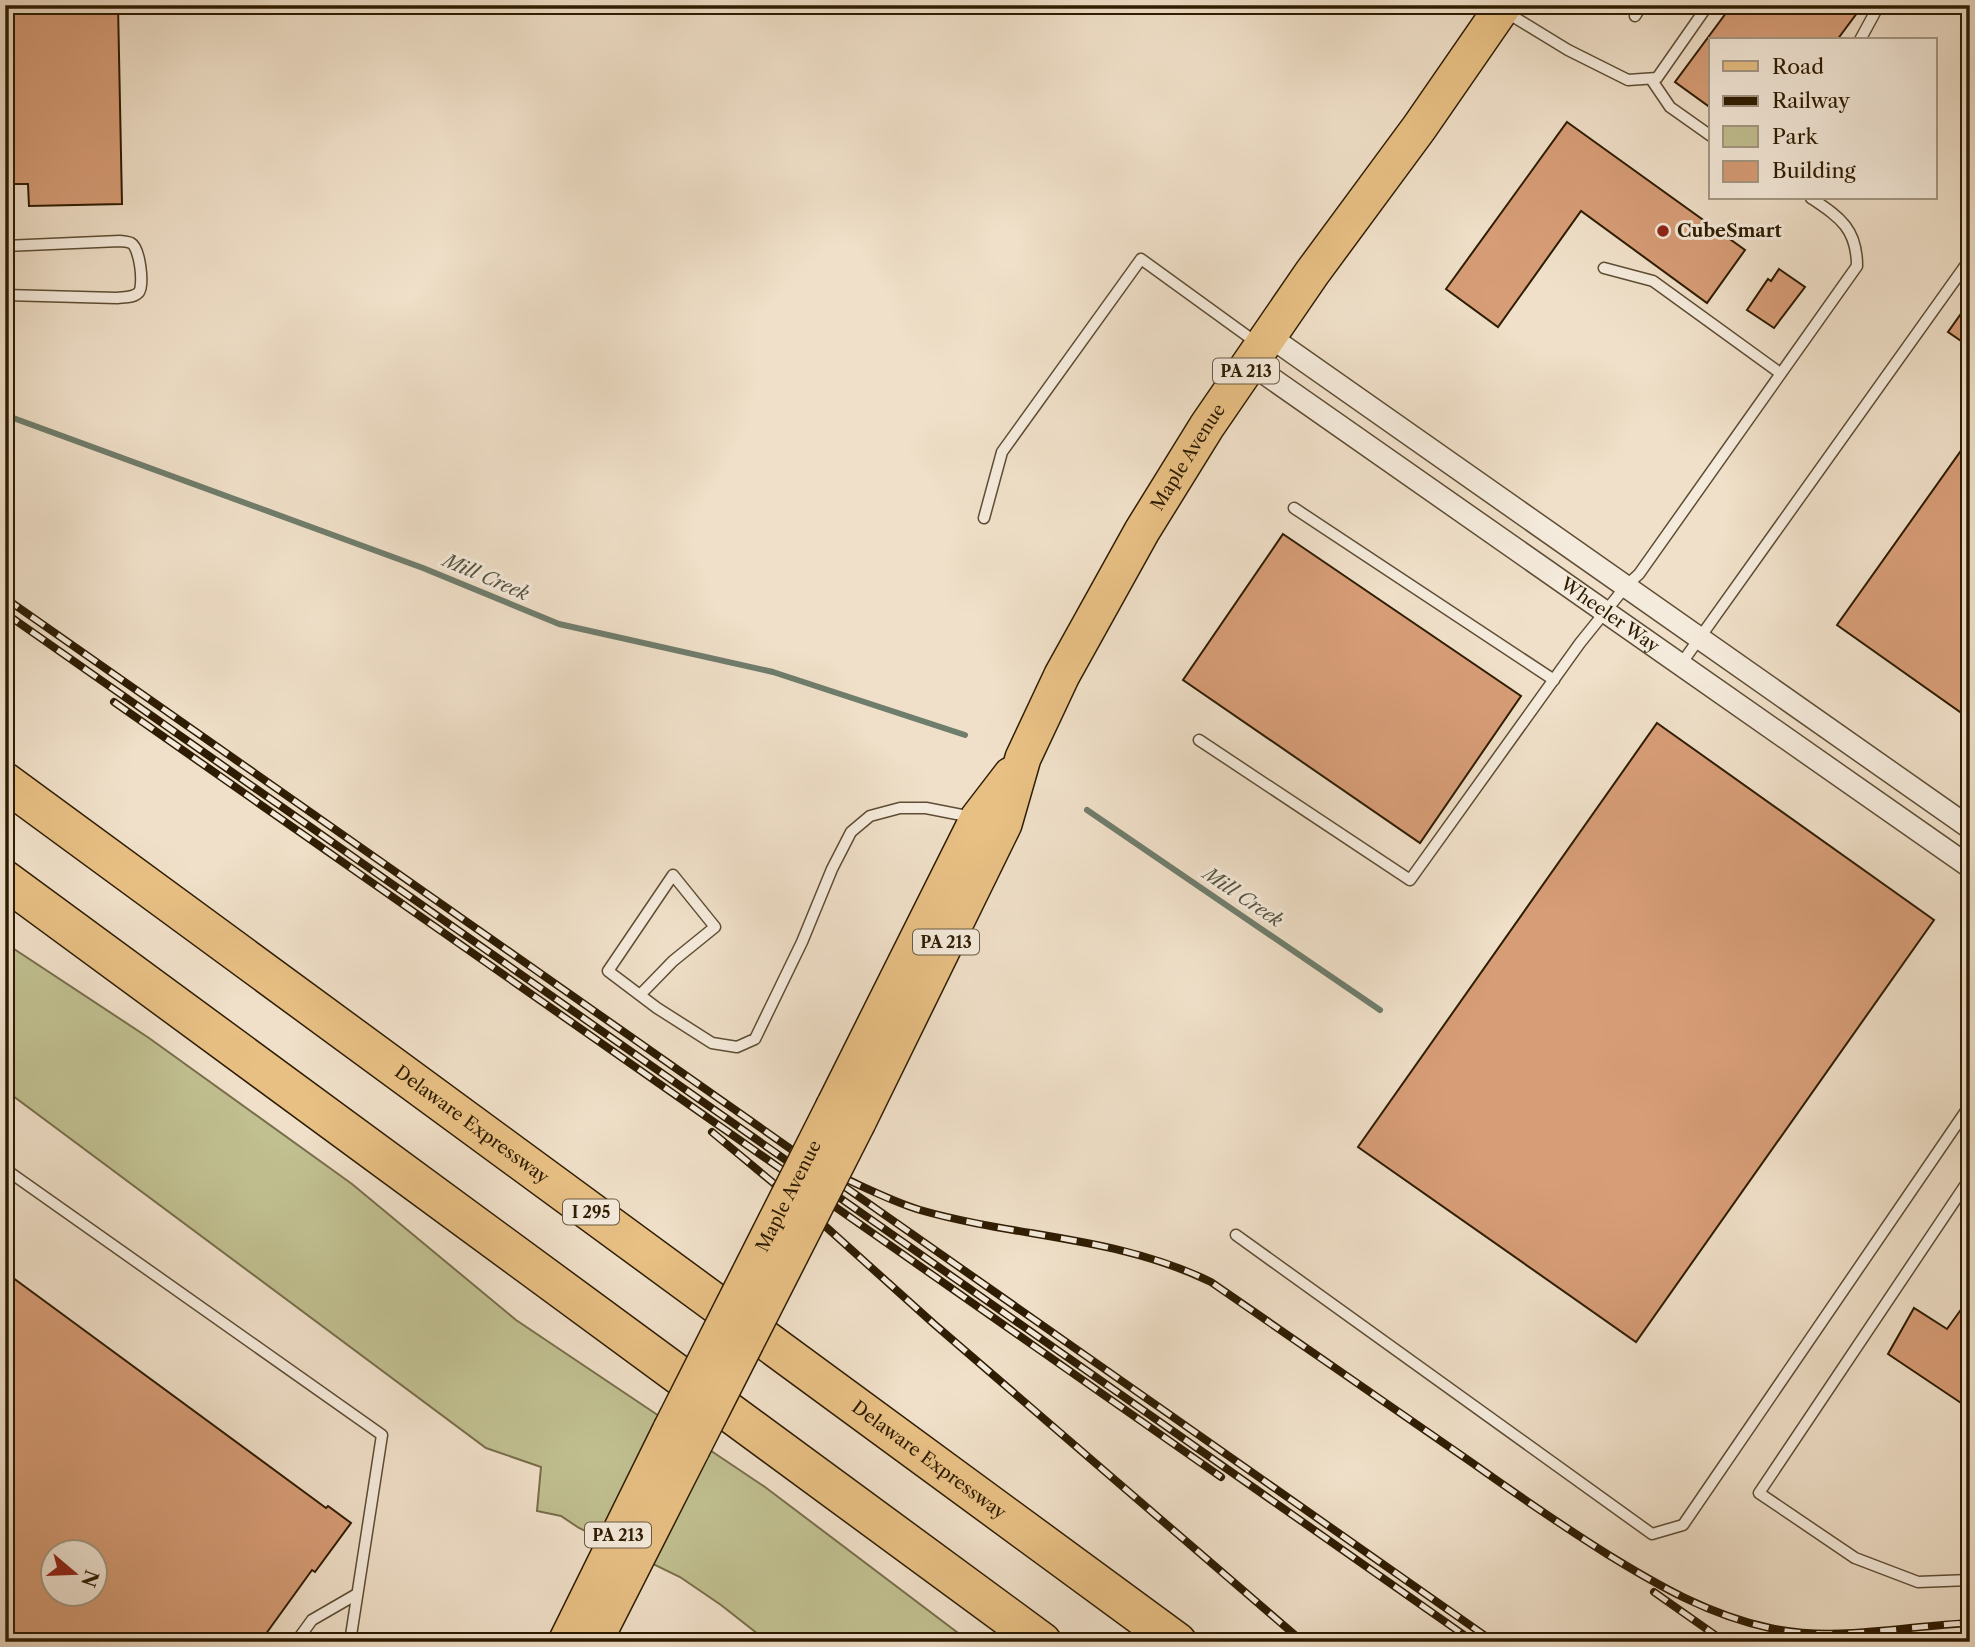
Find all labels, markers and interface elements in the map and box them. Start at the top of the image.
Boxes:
legend [1709,38,1937,200]
text: Road [1772,54,1824,79]
text: Railway [1772,88,1850,113]
text: Park [1772,124,1818,149]
text: Building [1772,158,1857,183]
place label: CubeSmart [1677,220,1783,242]
marker: CubeSmart [1655,223,1671,239]
road number: PA 213 [1213,358,1279,384]
street label: Maple Avenue [1146,399,1230,515]
water label: Mill Creek [438,548,532,605]
street label: Wheeler Way [1555,572,1664,658]
water label: Mill Creek [1197,861,1287,932]
road number: PA 213 [913,930,979,954]
street label: Delaware Expressway [390,1061,554,1189]
street label: Maple Avenue [751,1136,826,1256]
road number: I 295 [563,1200,619,1224]
street label: Delaware Expressway [848,1396,1011,1524]
road number: PA 213 [585,1522,651,1548]
north arrow [38,1538,108,1608]
text: N [76,1567,103,1590]

